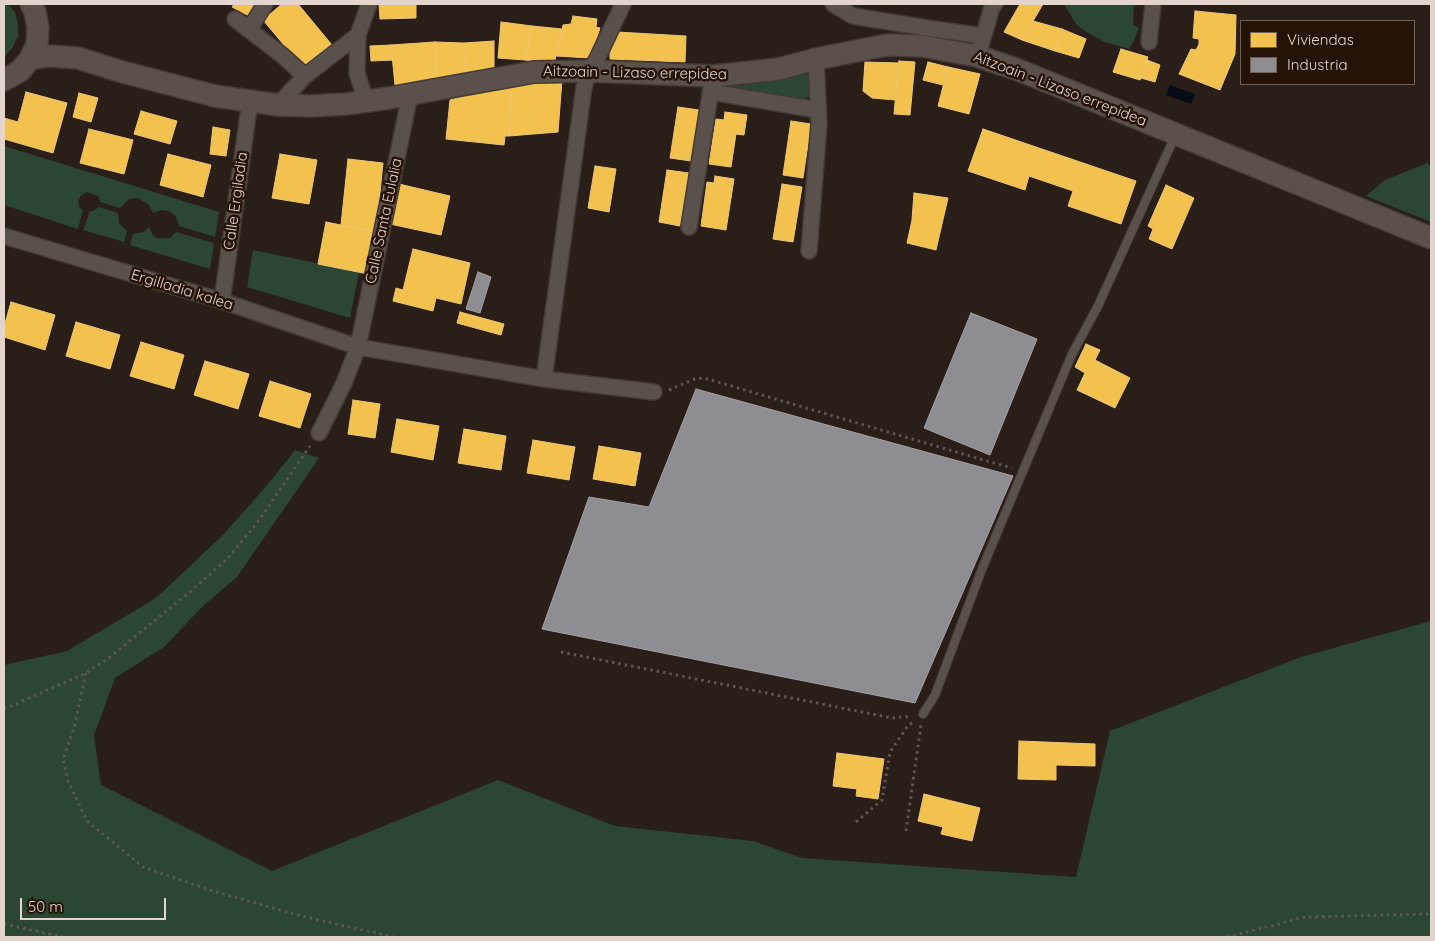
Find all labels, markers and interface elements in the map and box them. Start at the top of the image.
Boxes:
legend [1240,20,1415,85]
text: Viviendas [1287,30,1354,49]
street label: Aitzoain - Lizaso errepidea [971,48,1149,130]
text: Industria [1287,55,1347,74]
street label: Aitzoain - Lizaso errepidea [543,62,727,84]
street label: Calle Ergiladia [220,151,252,251]
street label: Calle Santa Eulalia [362,157,406,285]
street label: Ergilladia kalea [129,266,235,314]
scale bar [22,888,169,920]
text: 50 m [28,897,63,916]

